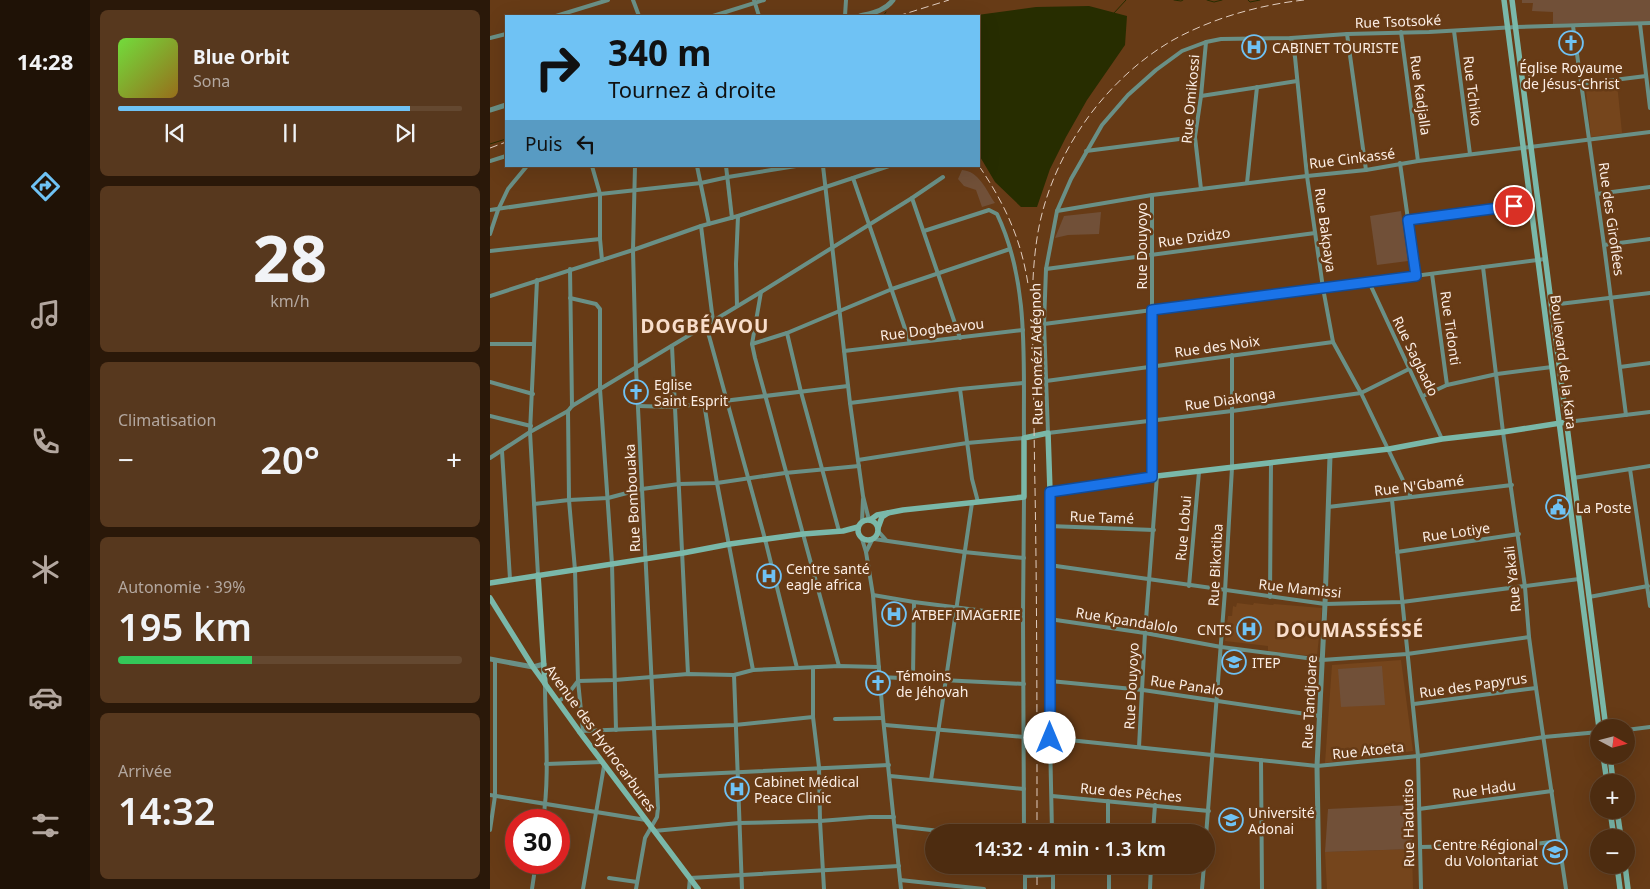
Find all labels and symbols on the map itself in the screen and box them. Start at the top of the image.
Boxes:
street label: Rue Tsotsoké [1354,10,1442,32]
church icon: Église Royaume de Jésus-Christ [1558,30,1584,56]
hospital icon: CABINET TOURISTE [1241,34,1267,60]
place label: CABINET TOURISTE [1272,38,1399,57]
street label: Rue Omikossi [1177,54,1203,144]
street label: Rue Kadjalla [1406,54,1436,136]
street label: Rue Tchiko [1459,55,1487,127]
place label: Église Royaume de Jésus-Christ [1519,58,1623,93]
street label: Rue Cinkassé [1308,143,1396,173]
street label: Rue des Giroflées [1595,161,1629,277]
pin [1493,185,1535,227]
street label: Rue Bakpaya [1311,187,1341,273]
street label: Rue Douyoyo [1132,202,1151,290]
street label: Rue Dzidzo [1157,223,1231,251]
street label: Rue Homézi Adégnoh [1025,283,1047,425]
street label: Rue Tidonti [1436,290,1466,366]
street label: Boulevard de la Kara [1546,294,1582,430]
district label: DOGBÉAVOU [641,313,769,339]
street label: Rue Dogbeavou [879,313,985,345]
street label: Rue Sagbado [1388,313,1444,399]
street label: Rue des Noix [1173,331,1261,361]
place label: Eglise Saint Esprit [654,375,728,410]
church icon: Eglise Saint Esprit [623,379,649,405]
street label: Rue Diakonga [1183,383,1277,415]
street label: Rue Bombouaka [620,443,644,553]
street label: Rue N'Gbamé [1373,470,1465,500]
public building icon: La Poste [1545,494,1571,520]
street label: Rue Lobui [1171,495,1195,561]
place label: La Poste [1576,498,1632,517]
street label: Rue Tamé [1069,506,1135,528]
street label: Rue Lotiye [1421,518,1491,546]
street label: Rue Bikotiba [1203,523,1227,607]
street label: Rue Yakali [1499,545,1525,613]
place label: Centre santé eagle africa [786,559,870,594]
hospital icon: Centre santé eagle africa [756,563,782,589]
street label: Rue Mamissi [1258,574,1342,602]
hospital icon: ATBEF IMAGERIE [881,601,907,627]
street label: Rue Kpandalolo [1074,603,1180,637]
place label: ATBEF IMAGERIE [912,605,1021,624]
hospital icon: CNTS [1236,616,1262,642]
district label: DOUMASSÉSSÉ [1276,617,1424,643]
place label: CNTS [1197,620,1232,639]
street label: Rue Douyoyo [1119,642,1143,730]
school or university icon: ITEP [1221,649,1247,675]
place label: ITEP [1252,653,1281,672]
street label: Rue Tandjoare [1297,654,1321,749]
street label: Avenue des Hydrocarbures [541,661,661,816]
place label: Témoins de Jéhovah [896,666,968,701]
street label: Rue des Papyrus [1418,668,1528,702]
church icon: Témoins de Jéhovah [865,670,891,696]
street label: Rue Panalo [1149,670,1225,700]
position arrow [1023,711,1075,763]
north arrow [1590,719,1635,764]
street label: Rue Atoeta [1331,737,1405,763]
place label: Cabinet Médical Peace Clinic [754,772,859,807]
street label: Rue Hadu [1451,775,1517,803]
hospital icon: Cabinet Médical Peace Clinic [724,776,750,802]
street label: Rue des Pêches [1079,778,1183,806]
street label: Rue Hadutiso [1398,779,1418,867]
place label: Université Adonai [1248,803,1315,838]
school or university icon: Université Adonai [1218,807,1244,833]
speed limit sign: 30 [505,809,570,874]
place label: Centre Régional du Volontariat [1433,835,1538,870]
school or university icon: Centre Régional du Volontariat [1542,839,1568,865]

